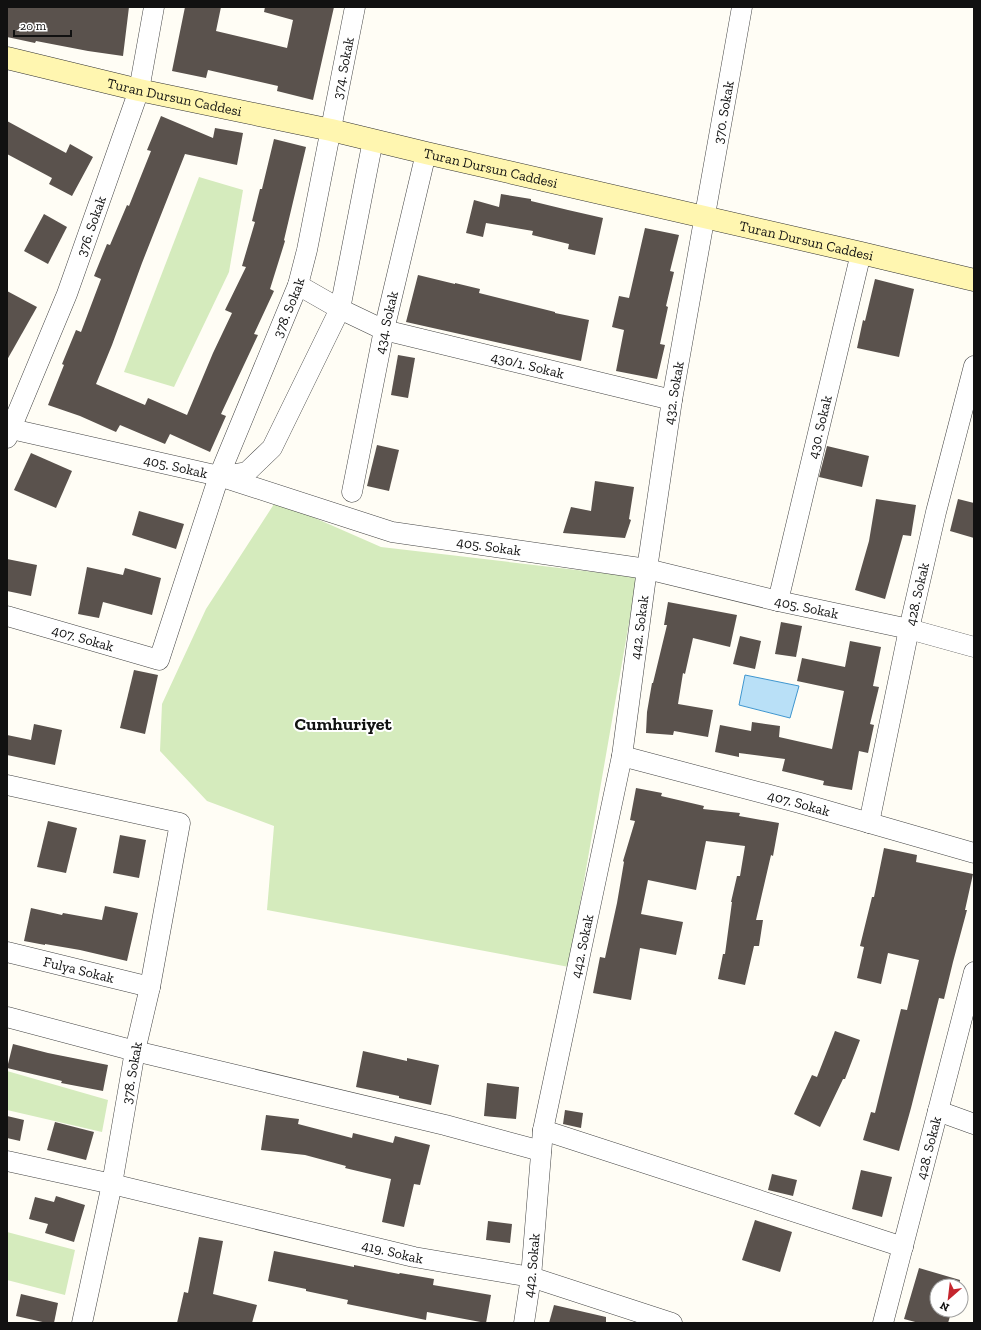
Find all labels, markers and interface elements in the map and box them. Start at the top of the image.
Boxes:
scale bar [14,12,71,38]
text: 20 m [20,19,47,33]
street label: 374. Sokak [329,35,357,101]
street label: Turan Dursun Caddesi [106,74,243,120]
street label: 370. Sokak [709,79,737,145]
street label: Turan Dursun Caddesi [422,144,559,192]
street label: 376. Sokak [72,193,110,259]
street label: Turan Dursun Caddesi [738,217,875,264]
street label: 378. Sokak [269,275,308,340]
street label: 434. Sokak [371,289,402,355]
street label: 430/1. Sokak [489,348,567,382]
street label: 432. Sokak [660,359,687,426]
street label: 430. Sokak [804,393,835,460]
street label: 405. Sokak [142,451,210,482]
street label: 405. Sokak [455,533,523,559]
street label: 428. Sokak [902,560,933,627]
street label: 405. Sokak [773,592,841,622]
street label: 442. Sokak [626,594,652,660]
street label: 407. Sokak [50,621,117,655]
district label: Cumhuriyet [294,713,392,735]
street label: 407. Sokak [766,786,833,820]
street label: 442. Sokak [567,912,597,979]
street label: Fulya Sokak [42,953,117,987]
street label: 378. Sokak [118,1040,146,1105]
street label: 428. Sokak [912,1114,945,1181]
street label: 442. Sokak [519,1232,543,1299]
street label: 419. Sokak [360,1236,425,1267]
north arrow [929,1278,969,1318]
text: N [937,1298,951,1314]

